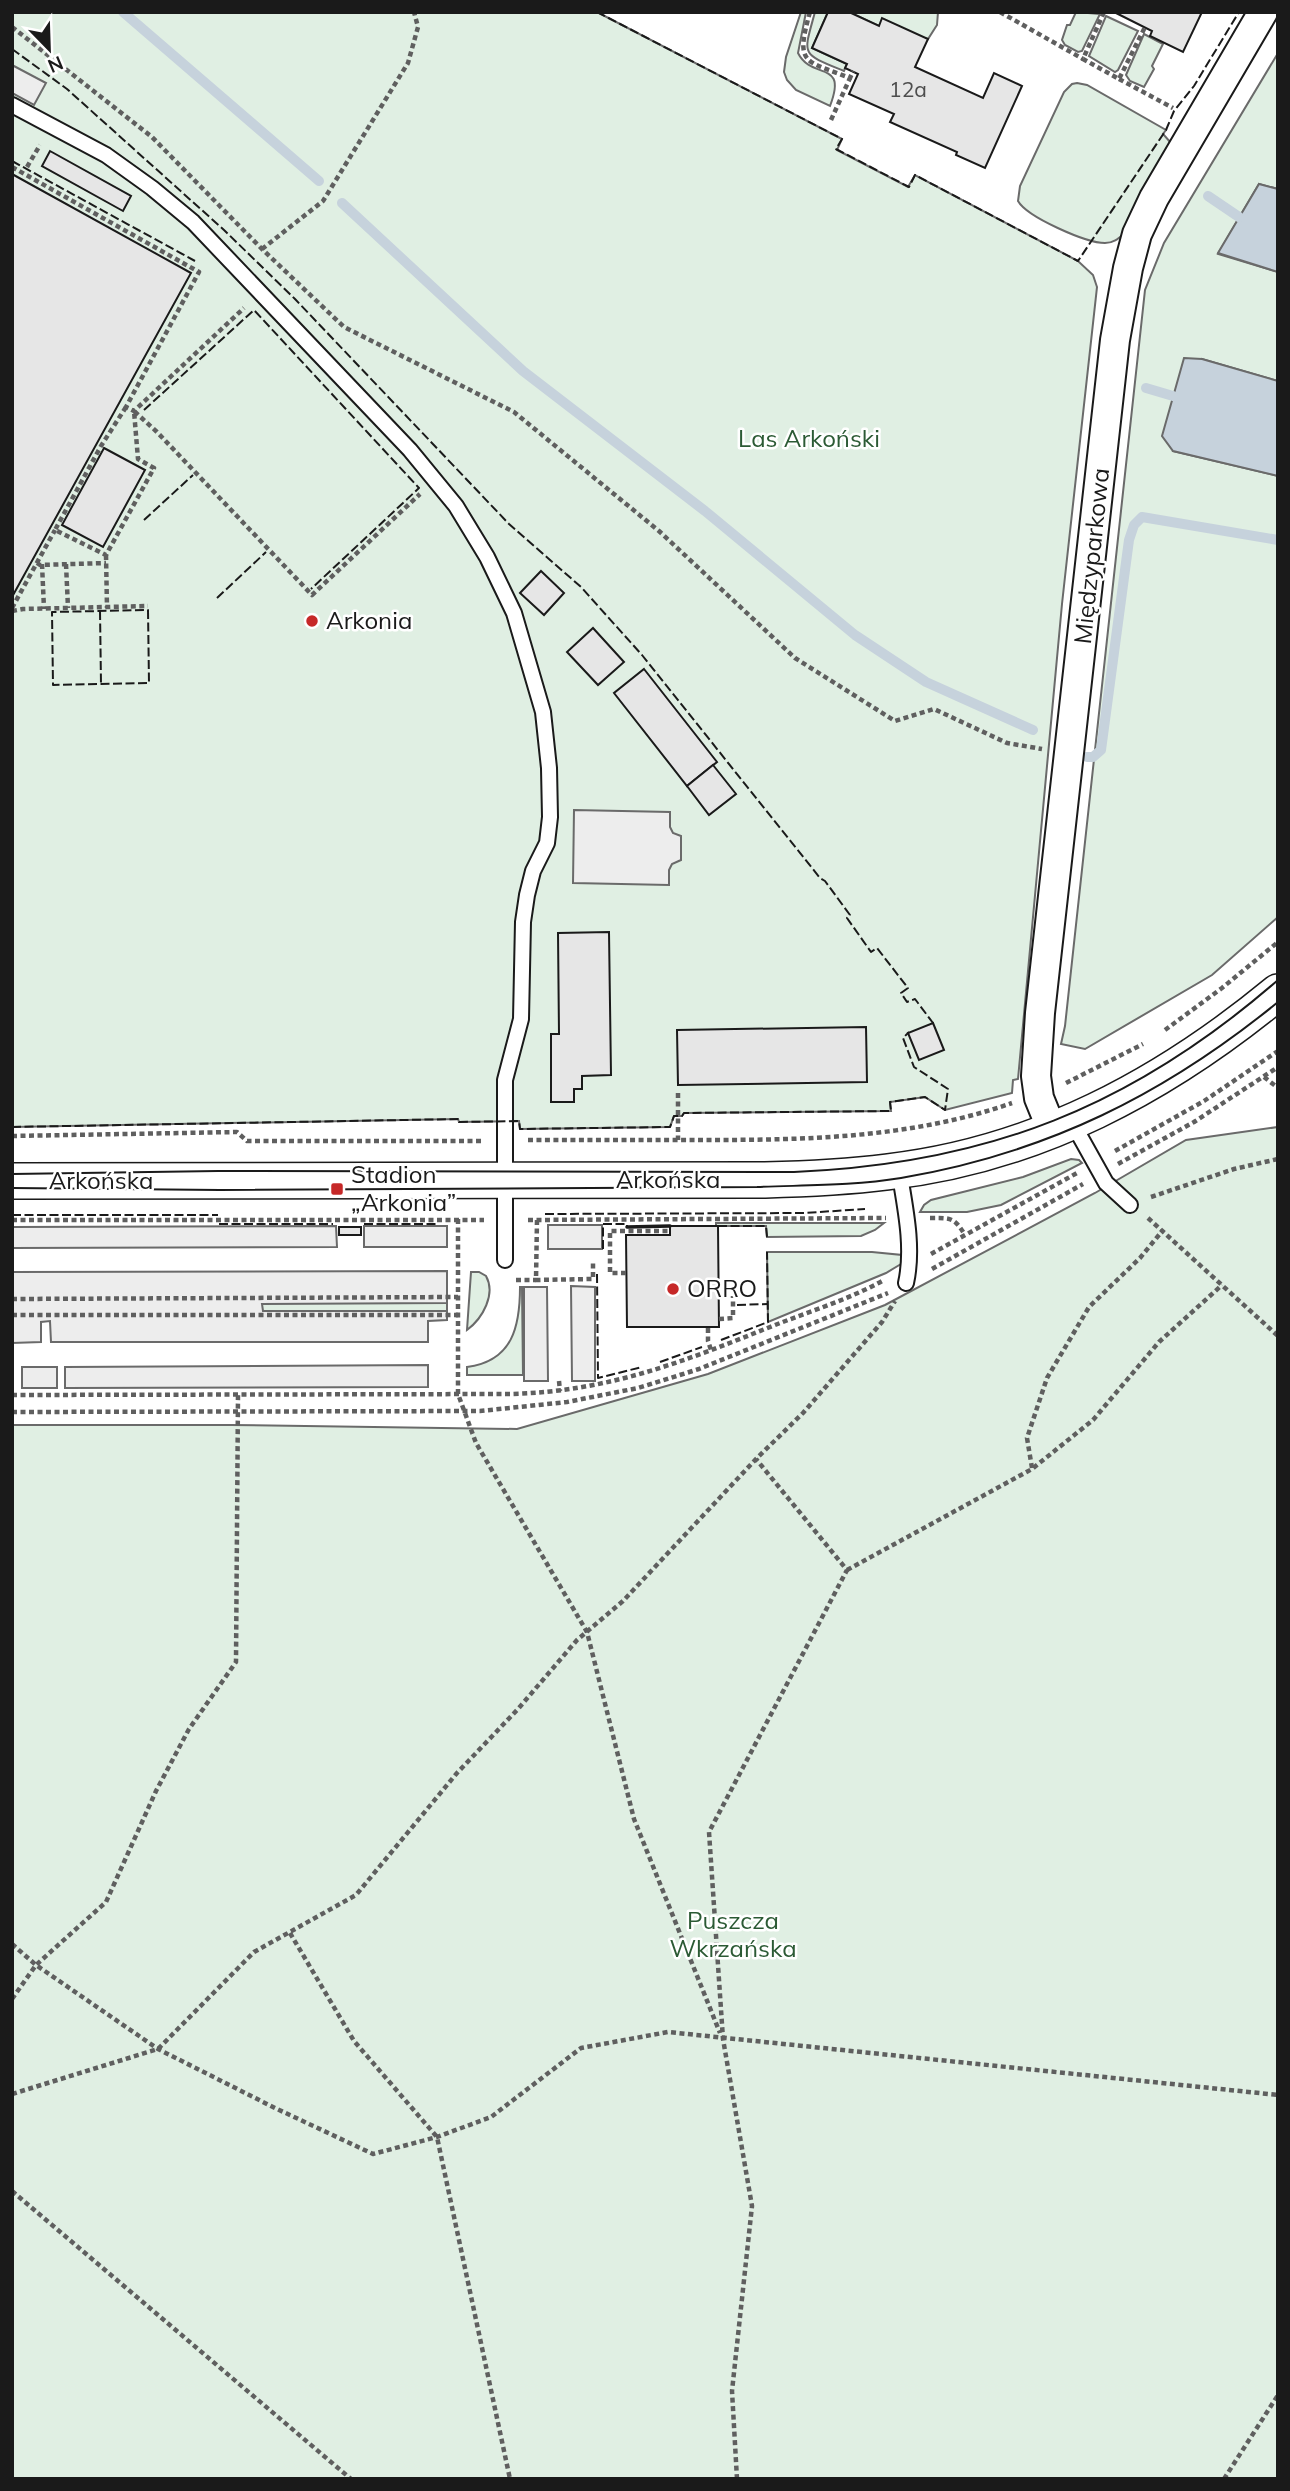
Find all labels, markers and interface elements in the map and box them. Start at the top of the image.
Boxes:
north arrow [14,14,84,84]
text: N [44,51,67,78]
house number: 12a [889,76,927,102]
park label: Las Arkoński [738,423,880,453]
street label: Międzyparkowa [1067,466,1115,645]
place label: Arkonia [326,605,412,635]
marker: Arkonia [304,613,320,629]
place label: Stadion „Arkonia” [351,1159,456,1217]
street label: Arkońska [616,1164,720,1194]
street label: Arkońska [49,1165,153,1195]
marker: Stadion „Arkonia” [329,1181,345,1197]
place label: ORRO [687,1273,757,1303]
marker: ORRO [665,1281,681,1297]
park label: Puszcza Wkrzańska [669,1905,797,1963]

